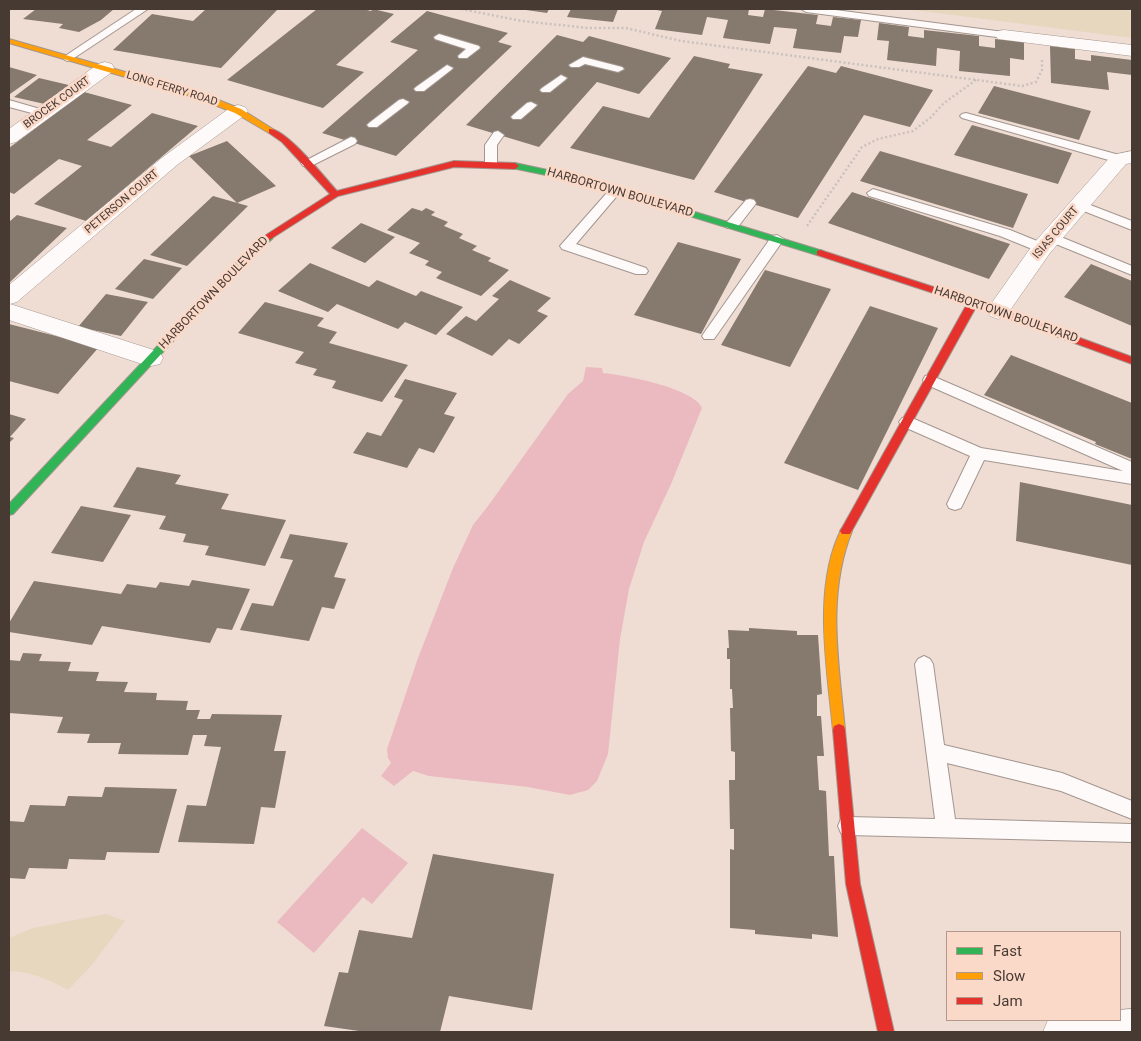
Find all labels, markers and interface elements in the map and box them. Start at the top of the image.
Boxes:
street label: LONG FERRY ROAD [125,69,219,109]
street label: BROCEK COURT [21,74,93,132]
street label: HARBORTOWN BOULEVARD [545,165,695,221]
street label: PETERSON COURT [82,167,162,237]
street label: ISIAS COURT [1030,204,1082,262]
street label: HARBORTOWN BOULEVARD [156,234,272,352]
street label: HARBORTOWN BOULEVARD [932,284,1080,346]
legend [946,931,1121,1021]
text: Fast [993,942,1022,960]
text: Slow [993,967,1025,985]
text: Jam [993,992,1023,1010]

